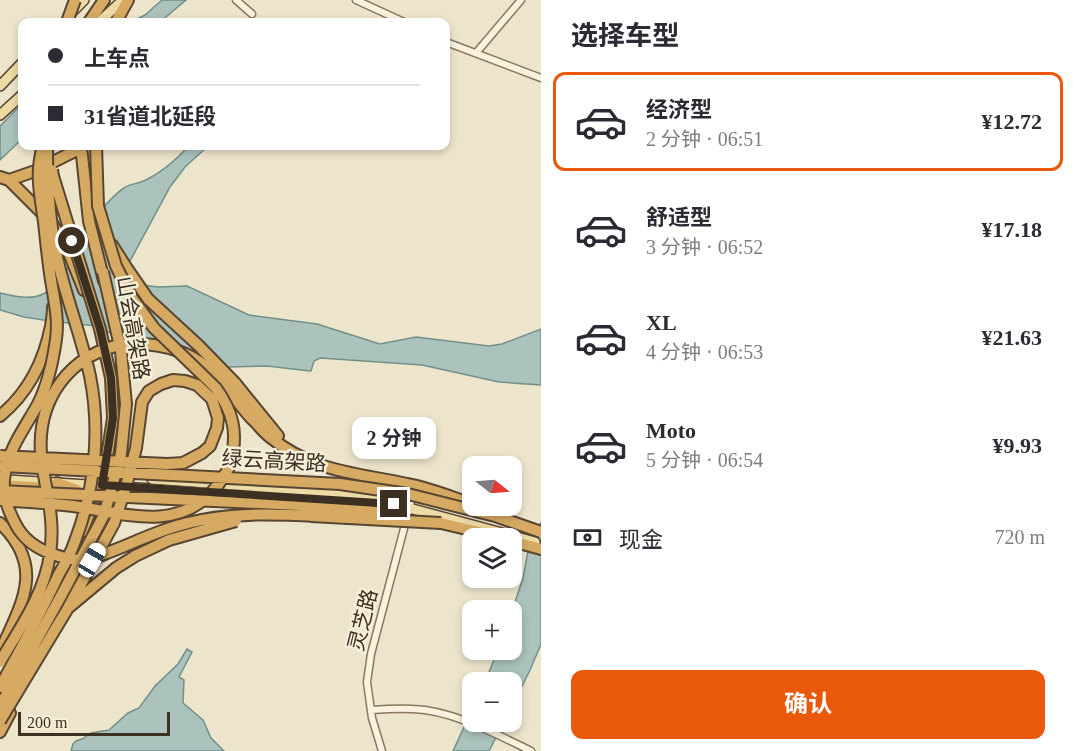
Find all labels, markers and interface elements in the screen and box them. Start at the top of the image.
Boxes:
text: 选择车型 [571,21,679,51]
text: 上车点 [84,46,150,71]
icon: car [574,95,628,149]
text: 经济型 [646,97,712,122]
text: 31省道北延段 [84,104,216,129]
text: ¥12.72 [982,109,1042,134]
text: 2 分钟 · 06:51 [646,128,763,150]
icon: car [574,203,628,257]
text: 舒适型 [646,205,712,230]
text: ¥17.18 [982,217,1042,242]
route start [58,227,85,254]
text: 3 分钟 · 06:52 [646,236,763,258]
street label: 山会高架路 [112,274,154,382]
text: XL [646,310,677,335]
icon: car [574,311,628,365]
text: ¥21.63 [982,325,1042,350]
text: 4 分钟 · 06:53 [646,341,763,363]
callout: 2 分钟 [352,417,436,459]
text: Moto [646,418,696,443]
icon: car [574,419,628,473]
text: 2 分钟 [367,427,422,449]
text: ¥9.93 [993,433,1042,458]
street label: 绿云高架路 [221,446,327,476]
text: 5 分钟 · 06:54 [646,449,763,471]
north arrow [462,456,522,516]
map controls [462,456,522,732]
route end [380,490,407,517]
icon: cash [571,521,604,554]
text: 720 m [994,526,1045,548]
text: 现金 [619,527,663,552]
button: layers [462,528,522,588]
car [75,540,109,580]
street label: 灵芝路 [344,587,382,653]
button: + [462,600,522,660]
button: 确认 [571,670,1045,739]
button: − [462,672,522,732]
scale bar [18,709,170,736]
text: 200 m [27,714,67,731]

